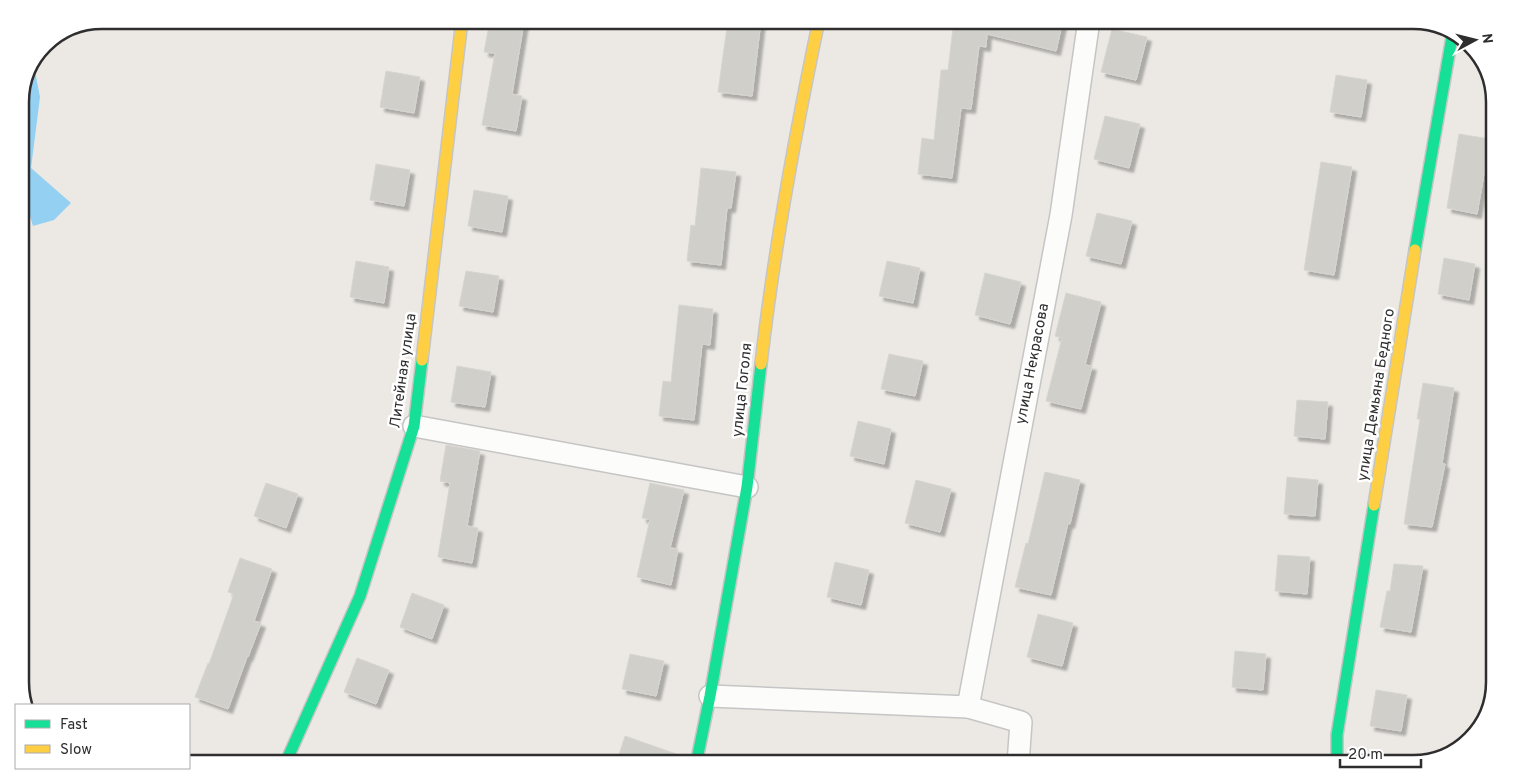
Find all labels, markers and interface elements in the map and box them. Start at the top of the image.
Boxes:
north arrow [1450,15,1500,65]
text: N [1477,33,1495,45]
street label: улица Некрасова [1012,302,1054,426]
street label: улица Демьяна Бедного [1354,307,1400,483]
street label: Литейная улица [386,312,422,430]
street label: улица Гоголя [729,342,757,438]
legend [15,704,190,769]
text: Fast [60,716,88,735]
scale bar [1340,736,1421,768]
text: Slow [60,741,92,760]
text: 20 m [1348,746,1383,765]

